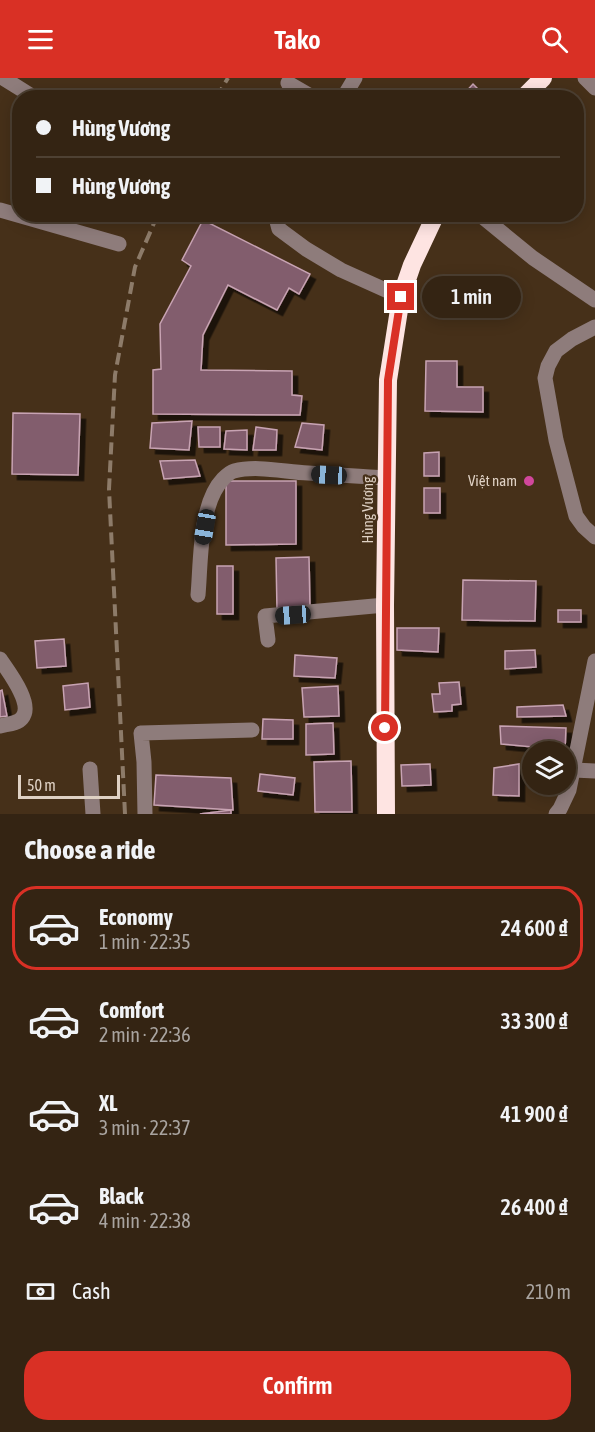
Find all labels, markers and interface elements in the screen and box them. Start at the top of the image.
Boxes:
icon: menu [24,23,57,56]
icon: search [538,23,571,56]
text: Tako [274,24,321,55]
text: Hùng Vương [72,115,170,141]
text: Hùng Vương [72,173,170,199]
callout: 1 min [422,276,521,318]
route end [387,283,414,310]
text: 1 min [451,285,492,308]
car [311,465,347,485]
place label: Việt nam [468,472,517,489]
marker: Việt nam [522,474,536,488]
street label: Hùng Vương [359,476,376,543]
car [193,508,217,546]
car [274,605,312,625]
route start [371,714,398,741]
map controls [522,741,576,795]
button: layers [522,741,576,795]
scale bar [18,772,120,800]
text: 50 m [27,776,56,794]
text: Choose a ride [24,834,156,865]
icon: car [27,901,81,955]
text: Economy [99,904,173,930]
text: 24 600 ₫ [501,915,568,941]
text: 1 min · 22:35 [99,930,191,953]
icon: car [27,994,81,1048]
text: Comfort [99,997,164,1023]
text: 33 300 ₫ [501,1008,568,1034]
text: 2 min · 22:36 [99,1023,191,1046]
icon: car [27,1087,81,1141]
text: XL [99,1090,117,1116]
text: 41 900 ₫ [501,1101,568,1127]
text: 3 min · 22:37 [99,1116,191,1139]
icon: car [27,1180,81,1234]
text: Black [99,1183,143,1209]
text: 26 400 ₫ [501,1194,568,1220]
text: 4 min · 22:38 [99,1209,191,1232]
icon: cash [24,1275,57,1308]
text: Cash [72,1278,111,1304]
text: 210 m [526,1280,571,1303]
button: Confirm [24,1351,571,1420]

